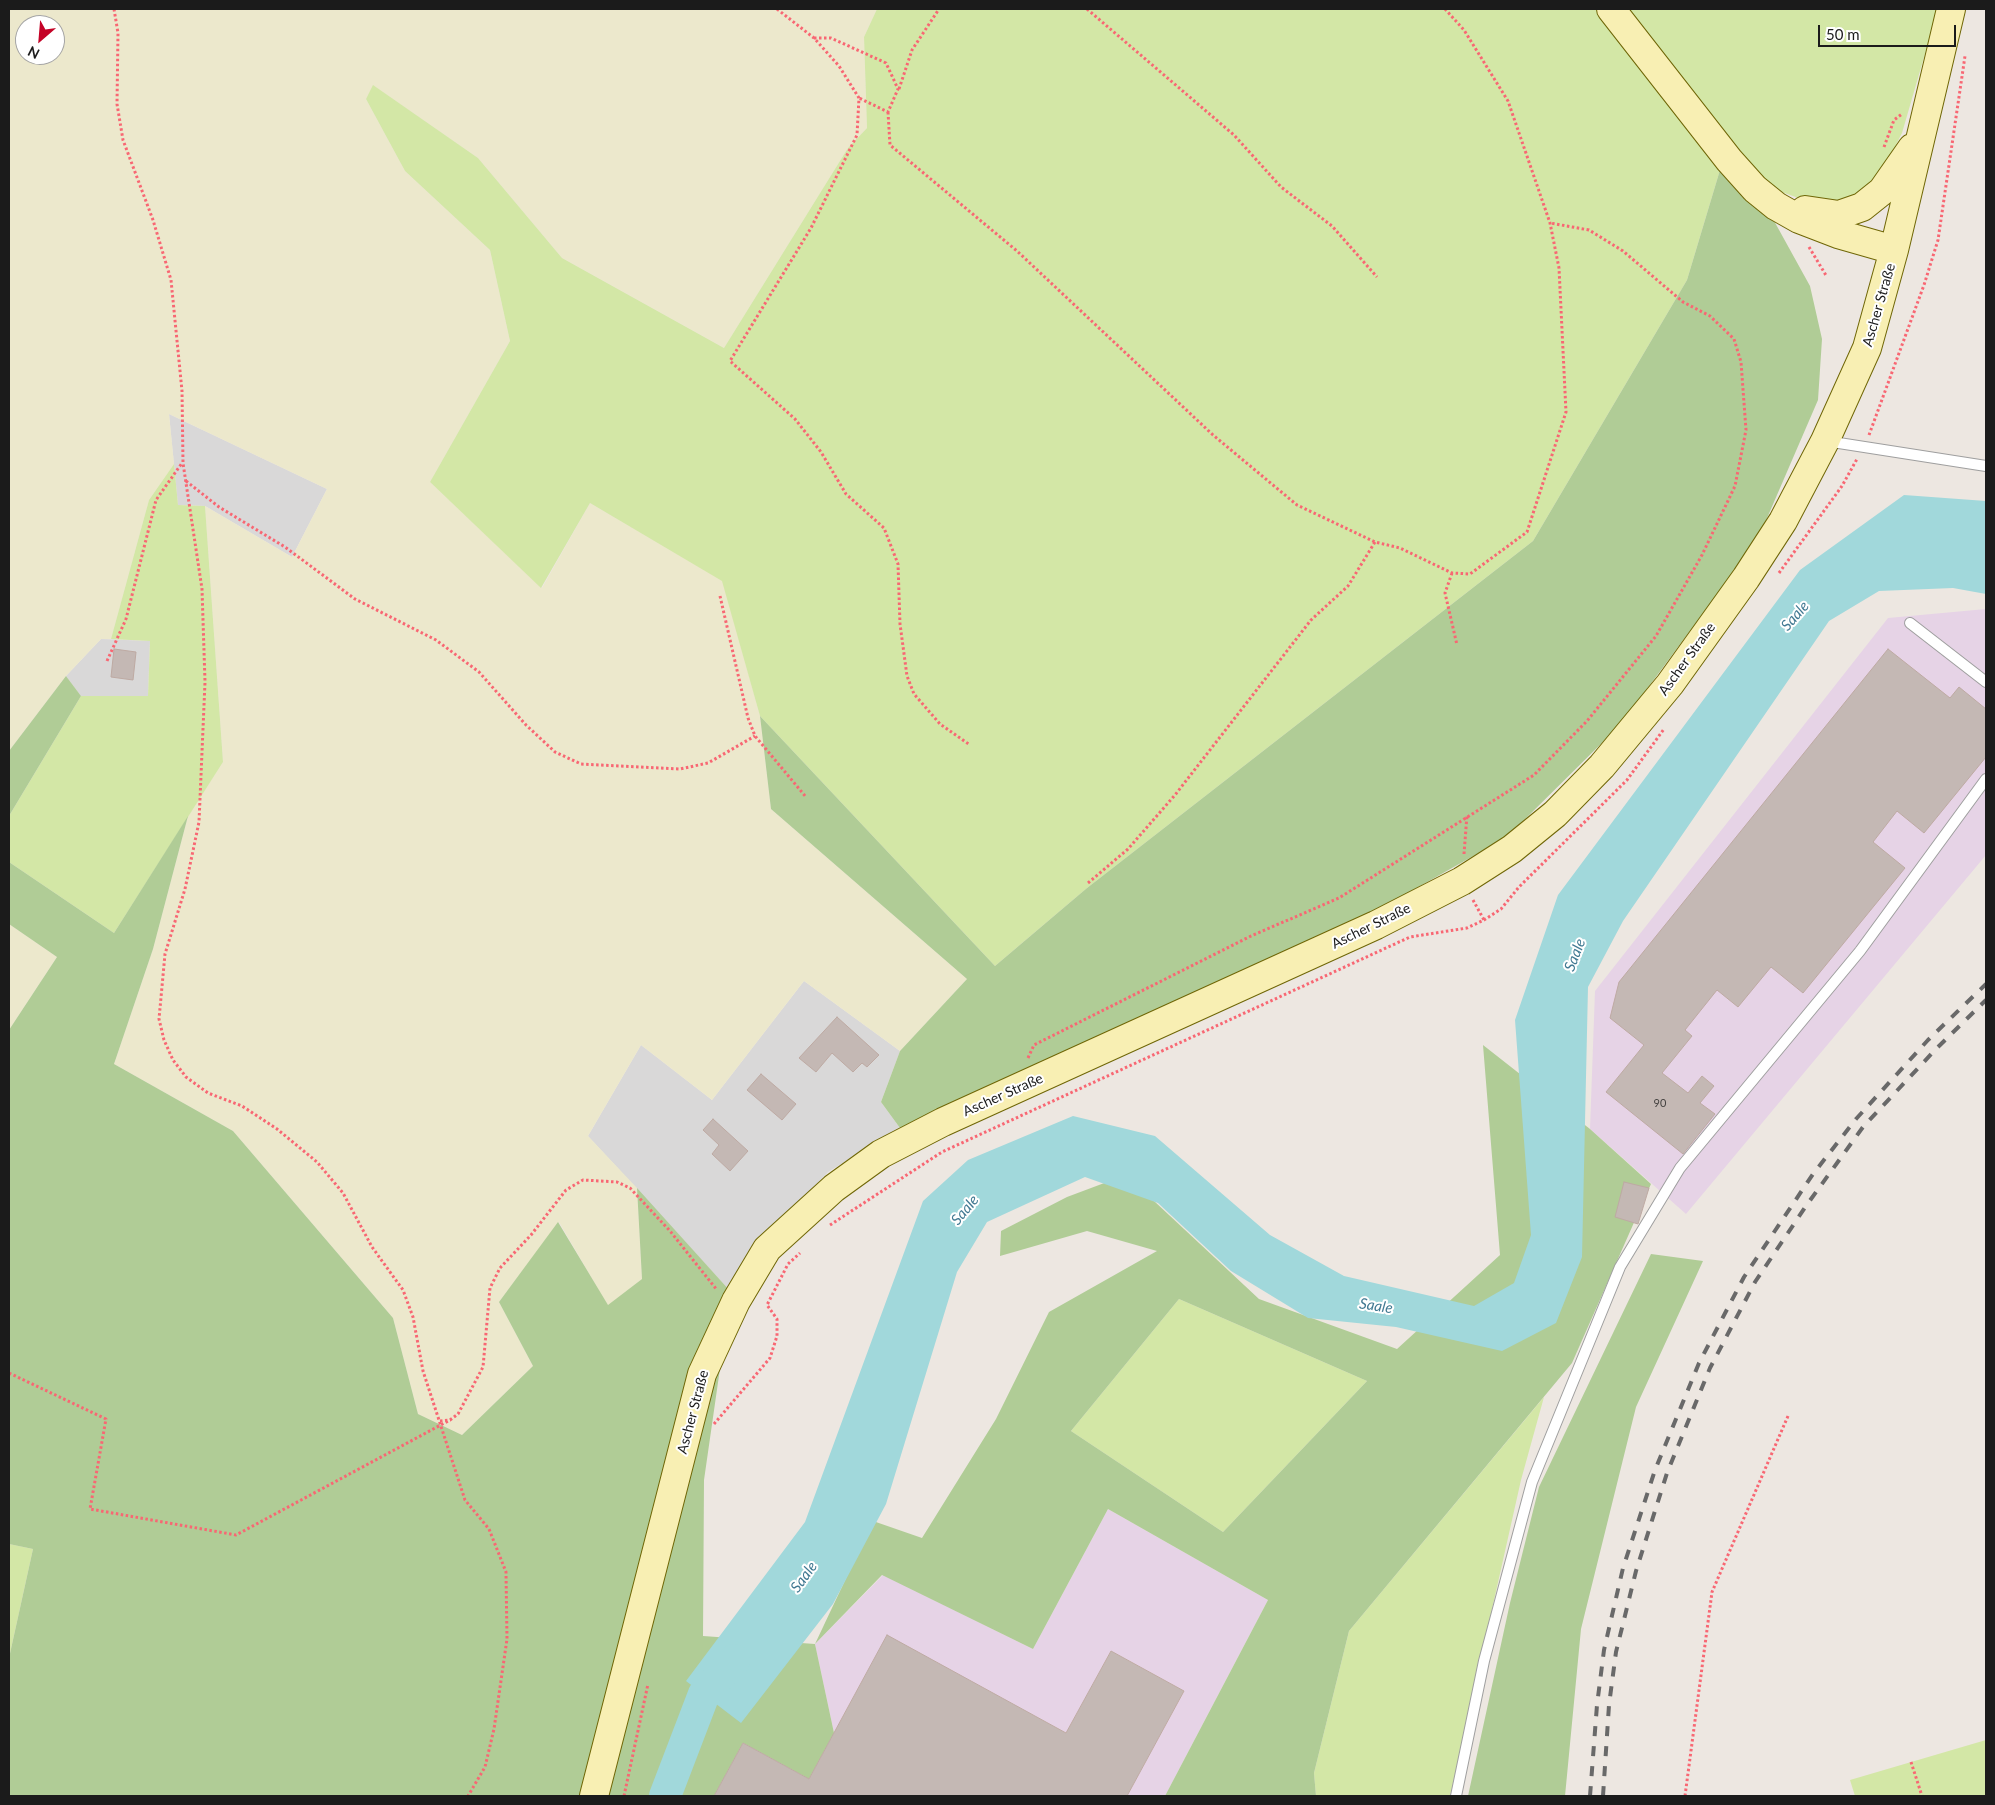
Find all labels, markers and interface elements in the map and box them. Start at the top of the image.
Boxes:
north arrow [15,15,65,65]
scale bar [1820,15,1958,47]
text: 50 m [1826,25,1860,43]
text: N [25,43,42,63]
street label: Ascher Straße [1859,261,1899,349]
water label: Saale [1777,597,1813,635]
street label: Ascher Straße [1655,619,1719,699]
street label: Ascher Straße [1329,900,1413,952]
water label: Saale [1561,936,1589,974]
street label: Ascher Straße [960,1070,1046,1120]
house number: 90 [1654,1096,1666,1110]
water label: Saale [947,1191,983,1229]
water label: Saale [1358,1294,1394,1318]
street label: Ascher Straße [674,1368,712,1456]
water label: Saale [787,1558,821,1596]

